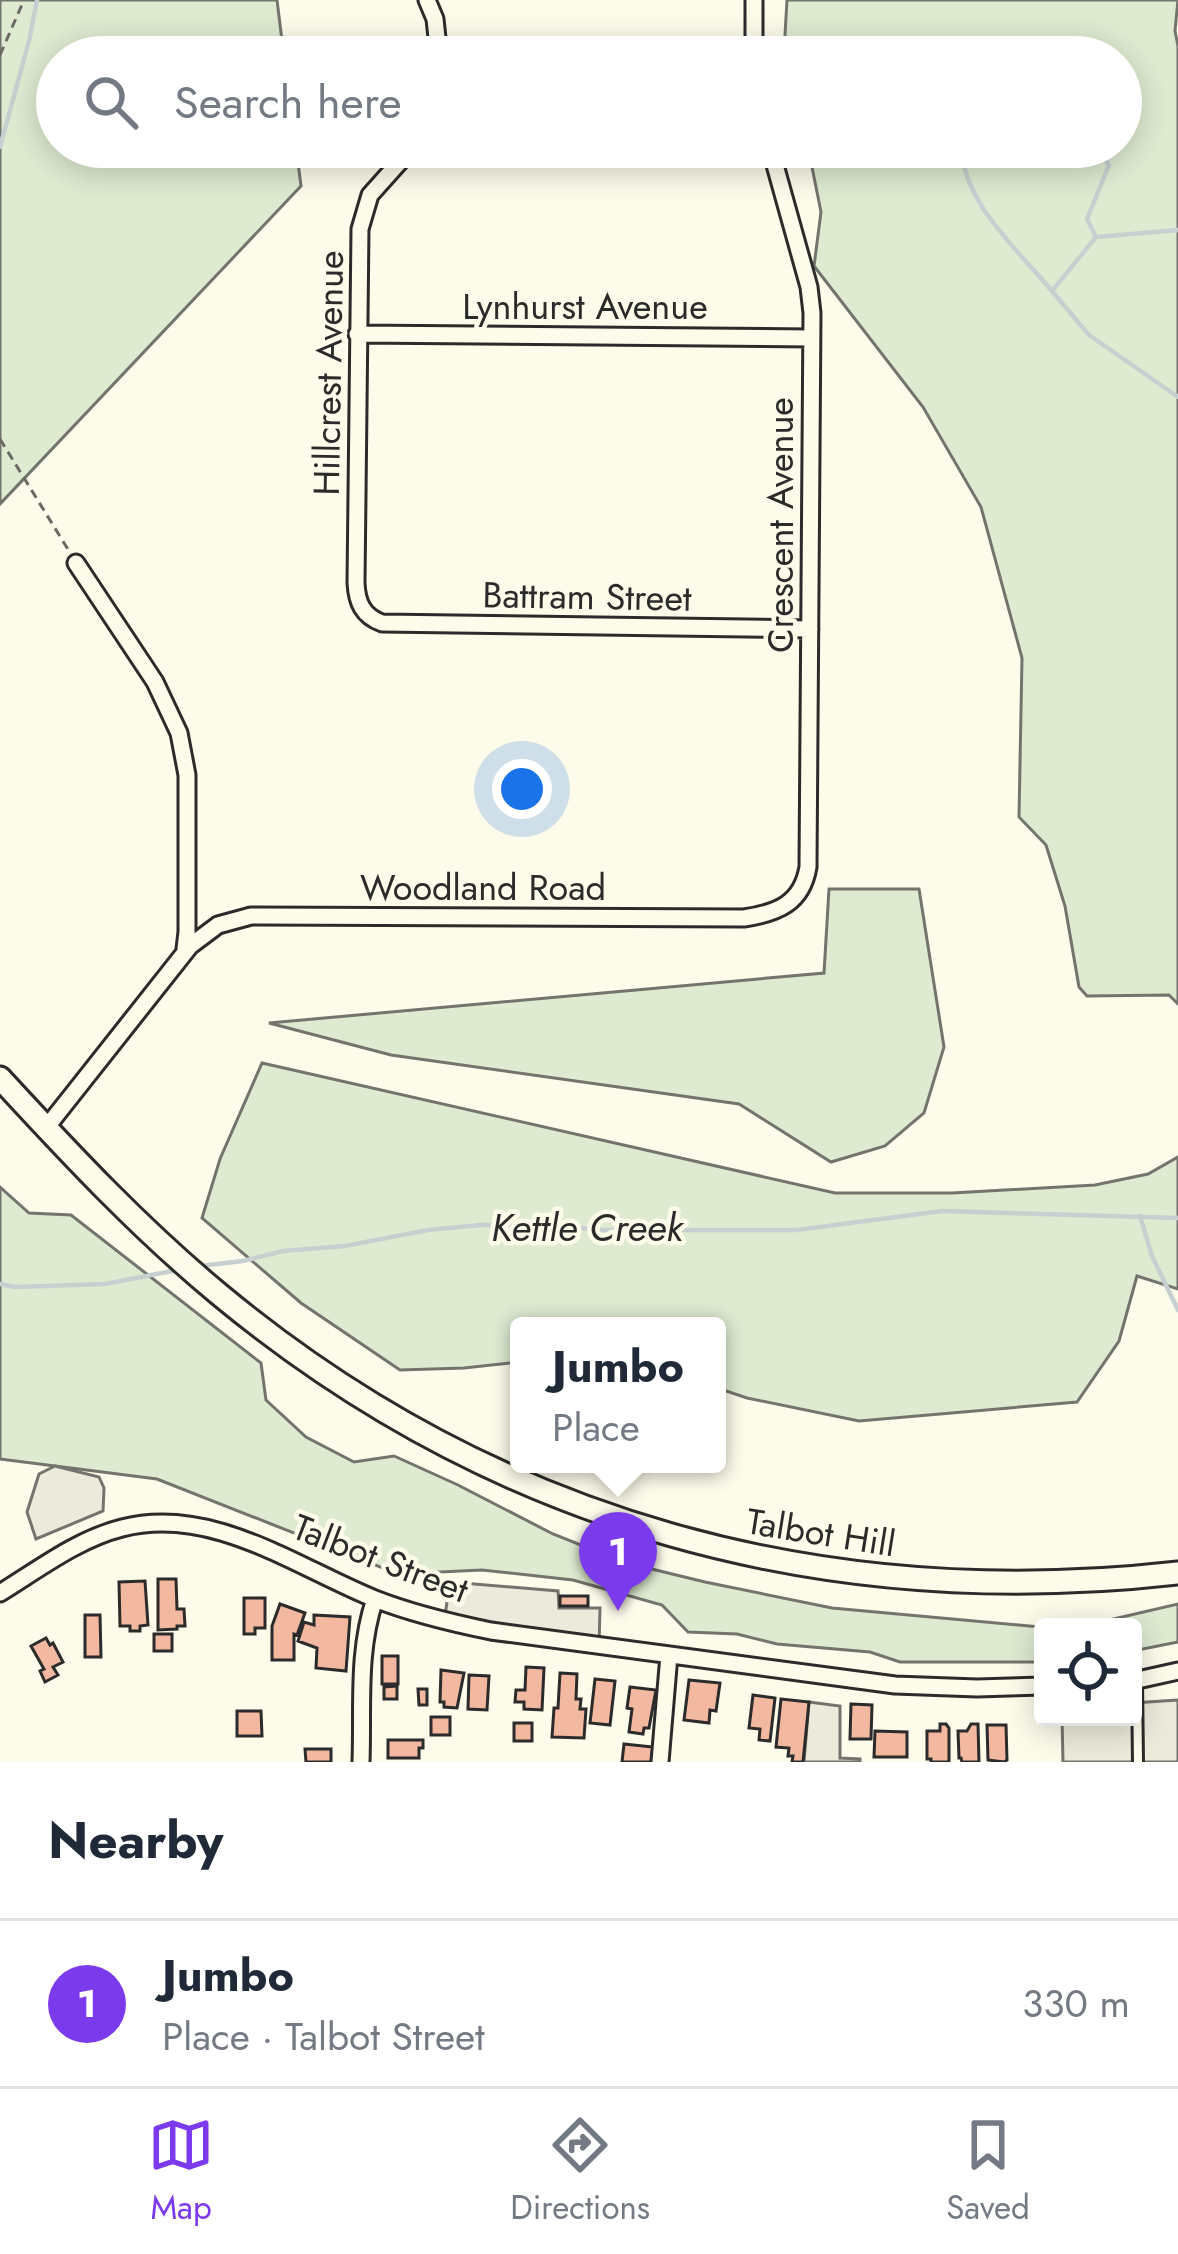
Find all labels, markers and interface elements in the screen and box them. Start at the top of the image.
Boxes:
search box [36,36,1142,168]
icon: search [78,69,144,135]
text: Search here [174,70,402,135]
street label: Hillcrest Avenue [300,250,356,496]
street label: Lynhurst Avenue [462,280,708,332]
street label: Crescent Avenue [754,397,806,653]
street label: Battram Street [482,568,692,624]
your location [492,759,552,819]
street label: Woodland Road [360,861,606,913]
water label: Kettle Creek [491,1199,685,1256]
popup [510,1317,726,1473]
text: Jumbo [552,1334,684,1399]
text: Place [552,1399,640,1456]
street label: Talbot Hill [743,1495,899,1569]
street label: Talbot Street [286,1501,477,1615]
pin: 1 [579,1512,657,1611]
map controls [1034,1618,1142,1726]
button: locate [1034,1618,1142,1726]
text: Nearby [48,1803,223,1877]
text: Jumbo [162,1943,294,2008]
text: 1 [77,1975,97,2032]
text: 330 m [1022,1975,1130,2032]
text: Place · Talbot Street [162,2008,485,2065]
tab: Map [148,2112,214,2231]
tab: Directions [510,2112,650,2231]
tab: Saved [946,2112,1030,2231]

